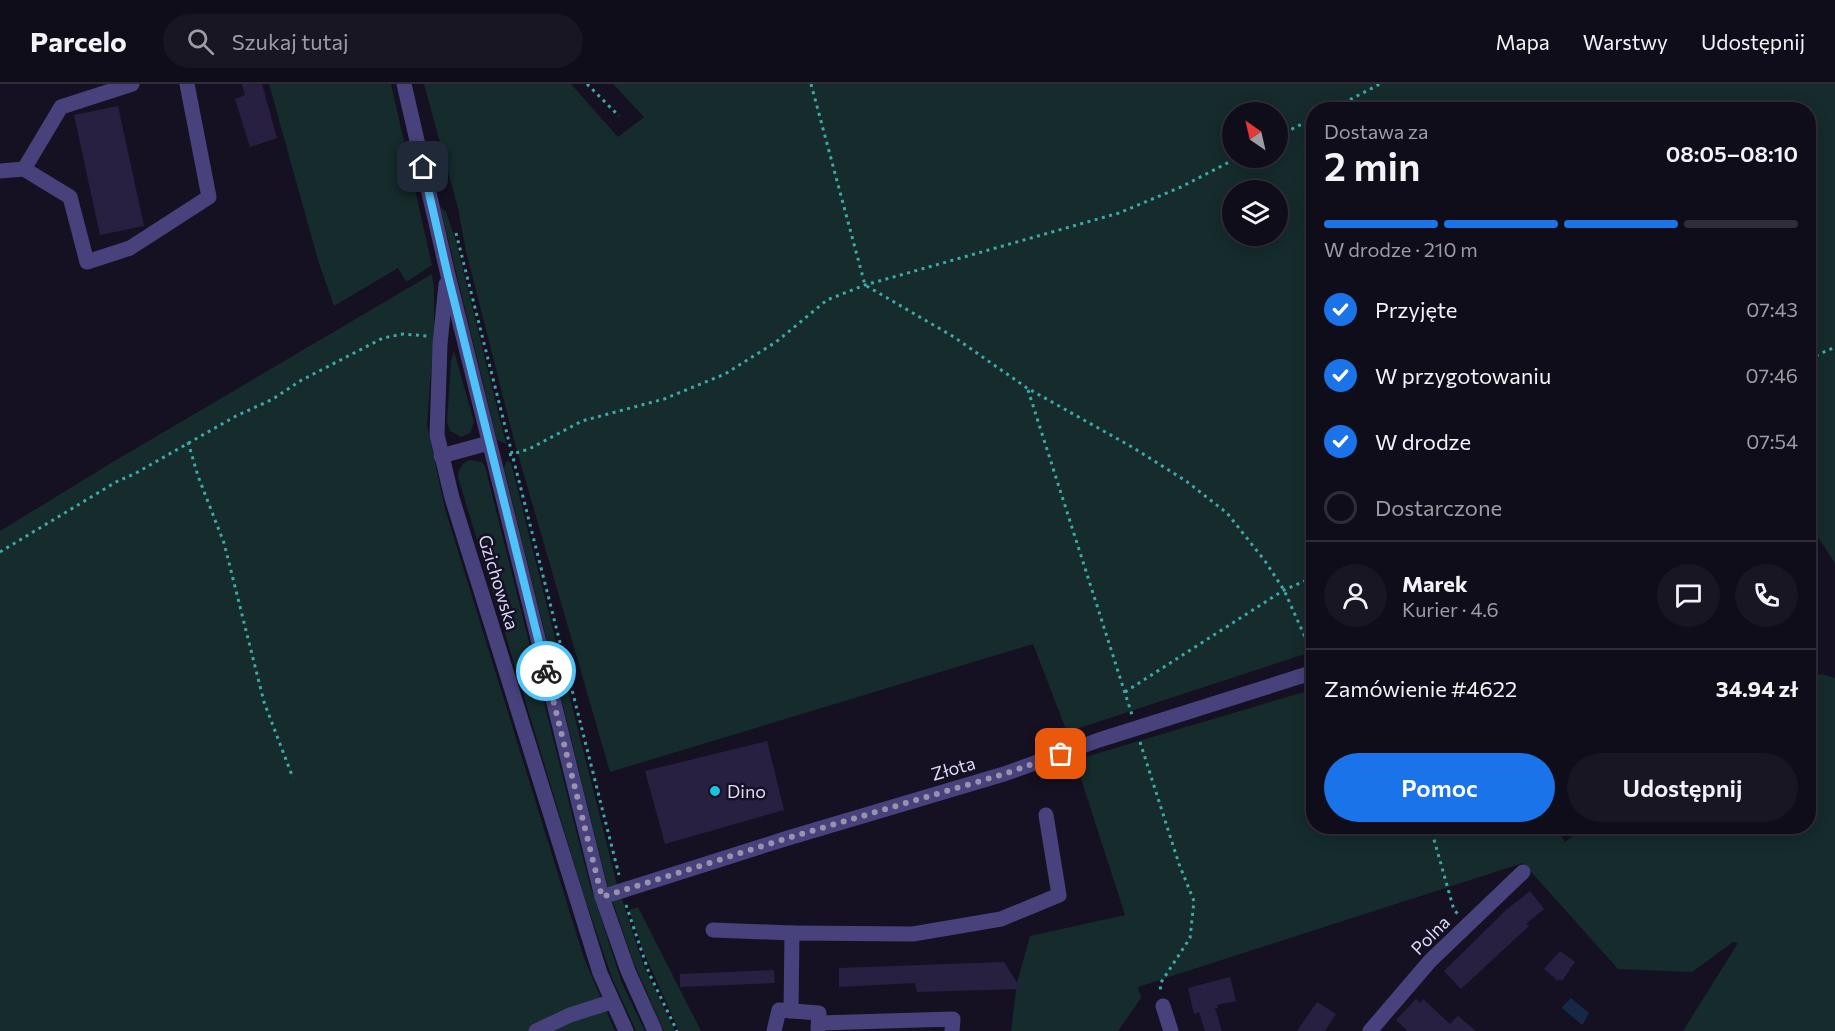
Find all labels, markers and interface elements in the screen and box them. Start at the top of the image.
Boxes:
search box [163,14,583,68]
text: Parcelo [30,24,127,58]
icon: search [184,25,217,58]
text: Szukaj tutaj [232,28,349,55]
text: Mapa [1496,29,1550,54]
text: Warstwy [1583,29,1668,54]
text: Udostępnij [1701,29,1805,54]
north arrow [1222,102,1288,168]
map controls [1222,102,1288,246]
text: Dostawa za [1324,119,1428,143]
text: 08:05–08:10 [1666,140,1798,167]
pin [397,141,448,192]
text: 2 min [1324,141,1421,189]
icon: home [406,150,439,183]
button: layers [1222,180,1288,246]
text: W drodze · 210 m [1324,237,1478,261]
icon: check [1324,293,1357,326]
text: Przyjęte [1375,296,1457,323]
text: 07:43 [1746,297,1798,321]
icon: check [1324,359,1357,392]
text: W przygotowaniu [1375,362,1551,389]
text: 07:46 [1746,363,1798,387]
icon: check [1324,425,1357,458]
text: W drodze [1375,428,1471,455]
text: 07:54 [1746,429,1798,453]
text: Dostarczone [1375,494,1502,521]
street label: Gzichowska [474,532,524,632]
button: person [1324,564,1387,627]
button: chat [1657,564,1720,627]
button: phone [1735,564,1798,627]
text: Marek [1402,570,1468,597]
text: Kurier · 4.6 [1402,597,1499,621]
courier [516,641,576,701]
icon: bike [530,655,563,688]
text: Zamówienie #4622 [1324,675,1517,702]
text: 34.94 zł [1716,675,1798,702]
pin [1035,728,1086,779]
icon: bag [1044,737,1077,770]
street label: Złota [928,751,978,785]
button: Pomoc [1324,753,1555,822]
button: Udostępnij [1567,753,1798,822]
place label: Dino [727,780,766,802]
marker: Dino [708,784,722,798]
street label: Polna [1406,911,1454,959]

